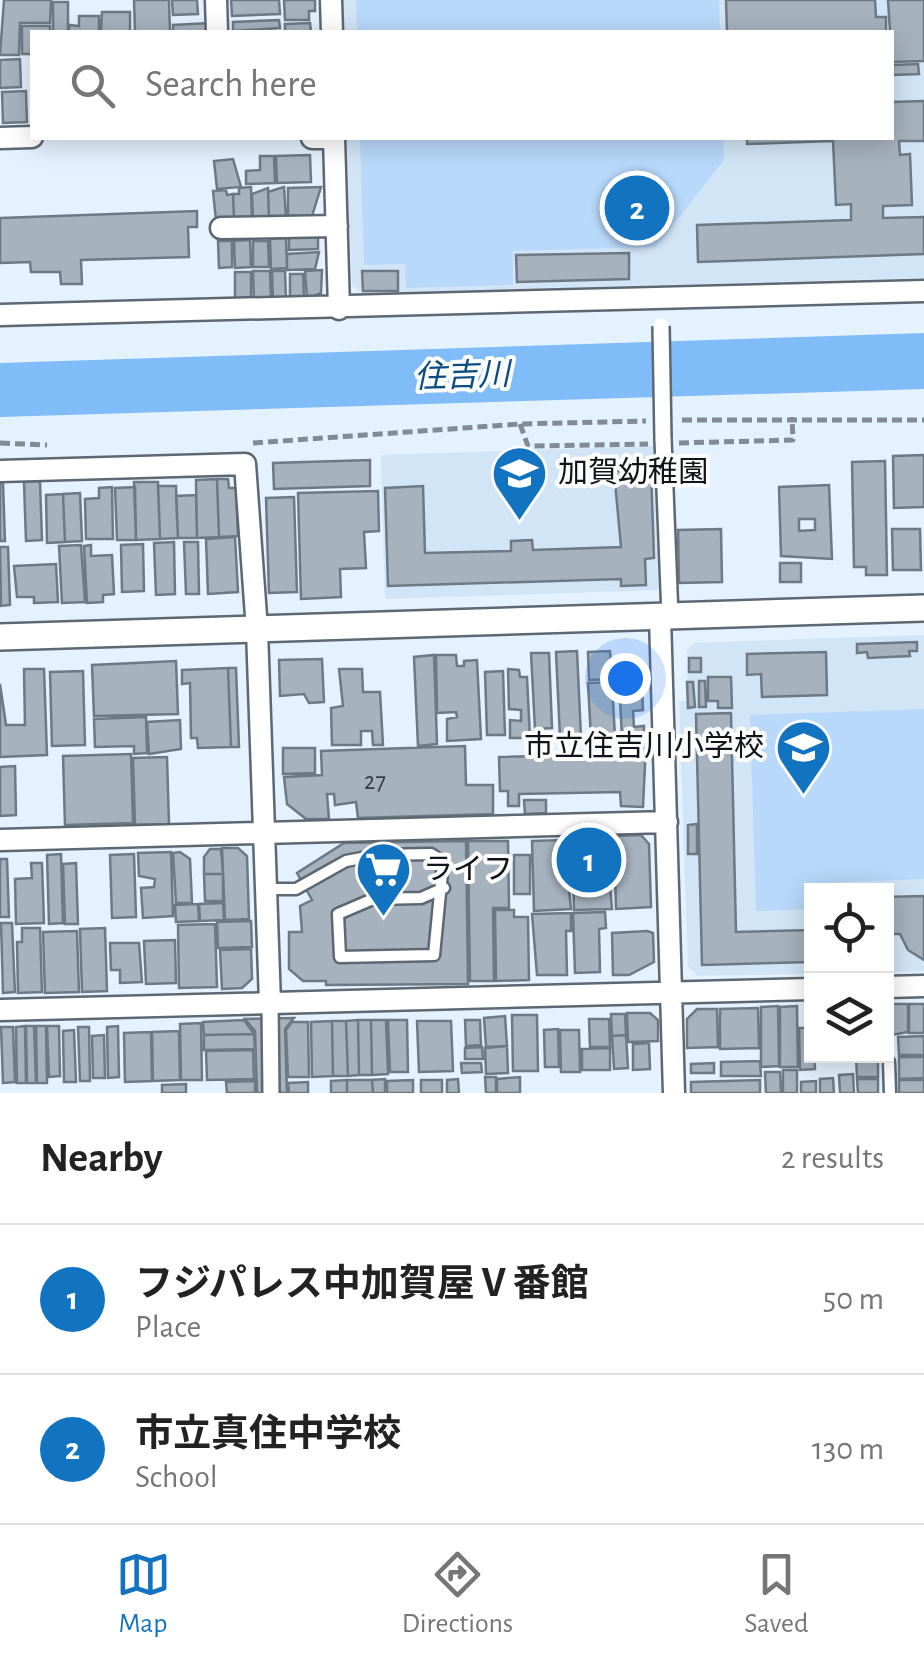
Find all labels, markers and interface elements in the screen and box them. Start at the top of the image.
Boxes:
search box [30,30,894,140]
icon: search [65,58,120,113]
text: Search here [145,66,317,104]
pin: 2 [604,170,670,246]
water label: 住吉川 [413,357,514,394]
school or university icon: 加賀幼稚園 [489,443,549,522]
place label: 加賀幼稚園 [558,456,708,488]
your location [600,653,651,704]
school or university icon: 市立住吉川小学校 [773,717,833,796]
place label: 市立住吉川小学校 [524,730,764,762]
house number: 27 [364,769,386,794]
pin: 1 [556,822,622,898]
supermarket icon: ライフ [354,840,414,919]
place label: ライフ [423,855,513,885]
map controls [804,883,894,1063]
button: locate [804,883,894,973]
button: layers [804,973,894,1063]
text: Nearby [40,1137,163,1179]
text: 2 results [781,1142,884,1174]
text: フジパレス中加賀屋Ⅴ番館 [135,1266,589,1304]
text: 1 [67,1283,78,1315]
text: 50 m [823,1283,884,1315]
text: Place [135,1311,201,1343]
text: 市立真住中学校 [135,1416,401,1454]
text: 2 [65,1433,80,1465]
text: 130 m [812,1433,884,1465]
text: School [135,1461,218,1493]
tab: Map [116,1547,171,1641]
tab: Directions [402,1547,513,1641]
tab: Saved [744,1547,808,1641]

